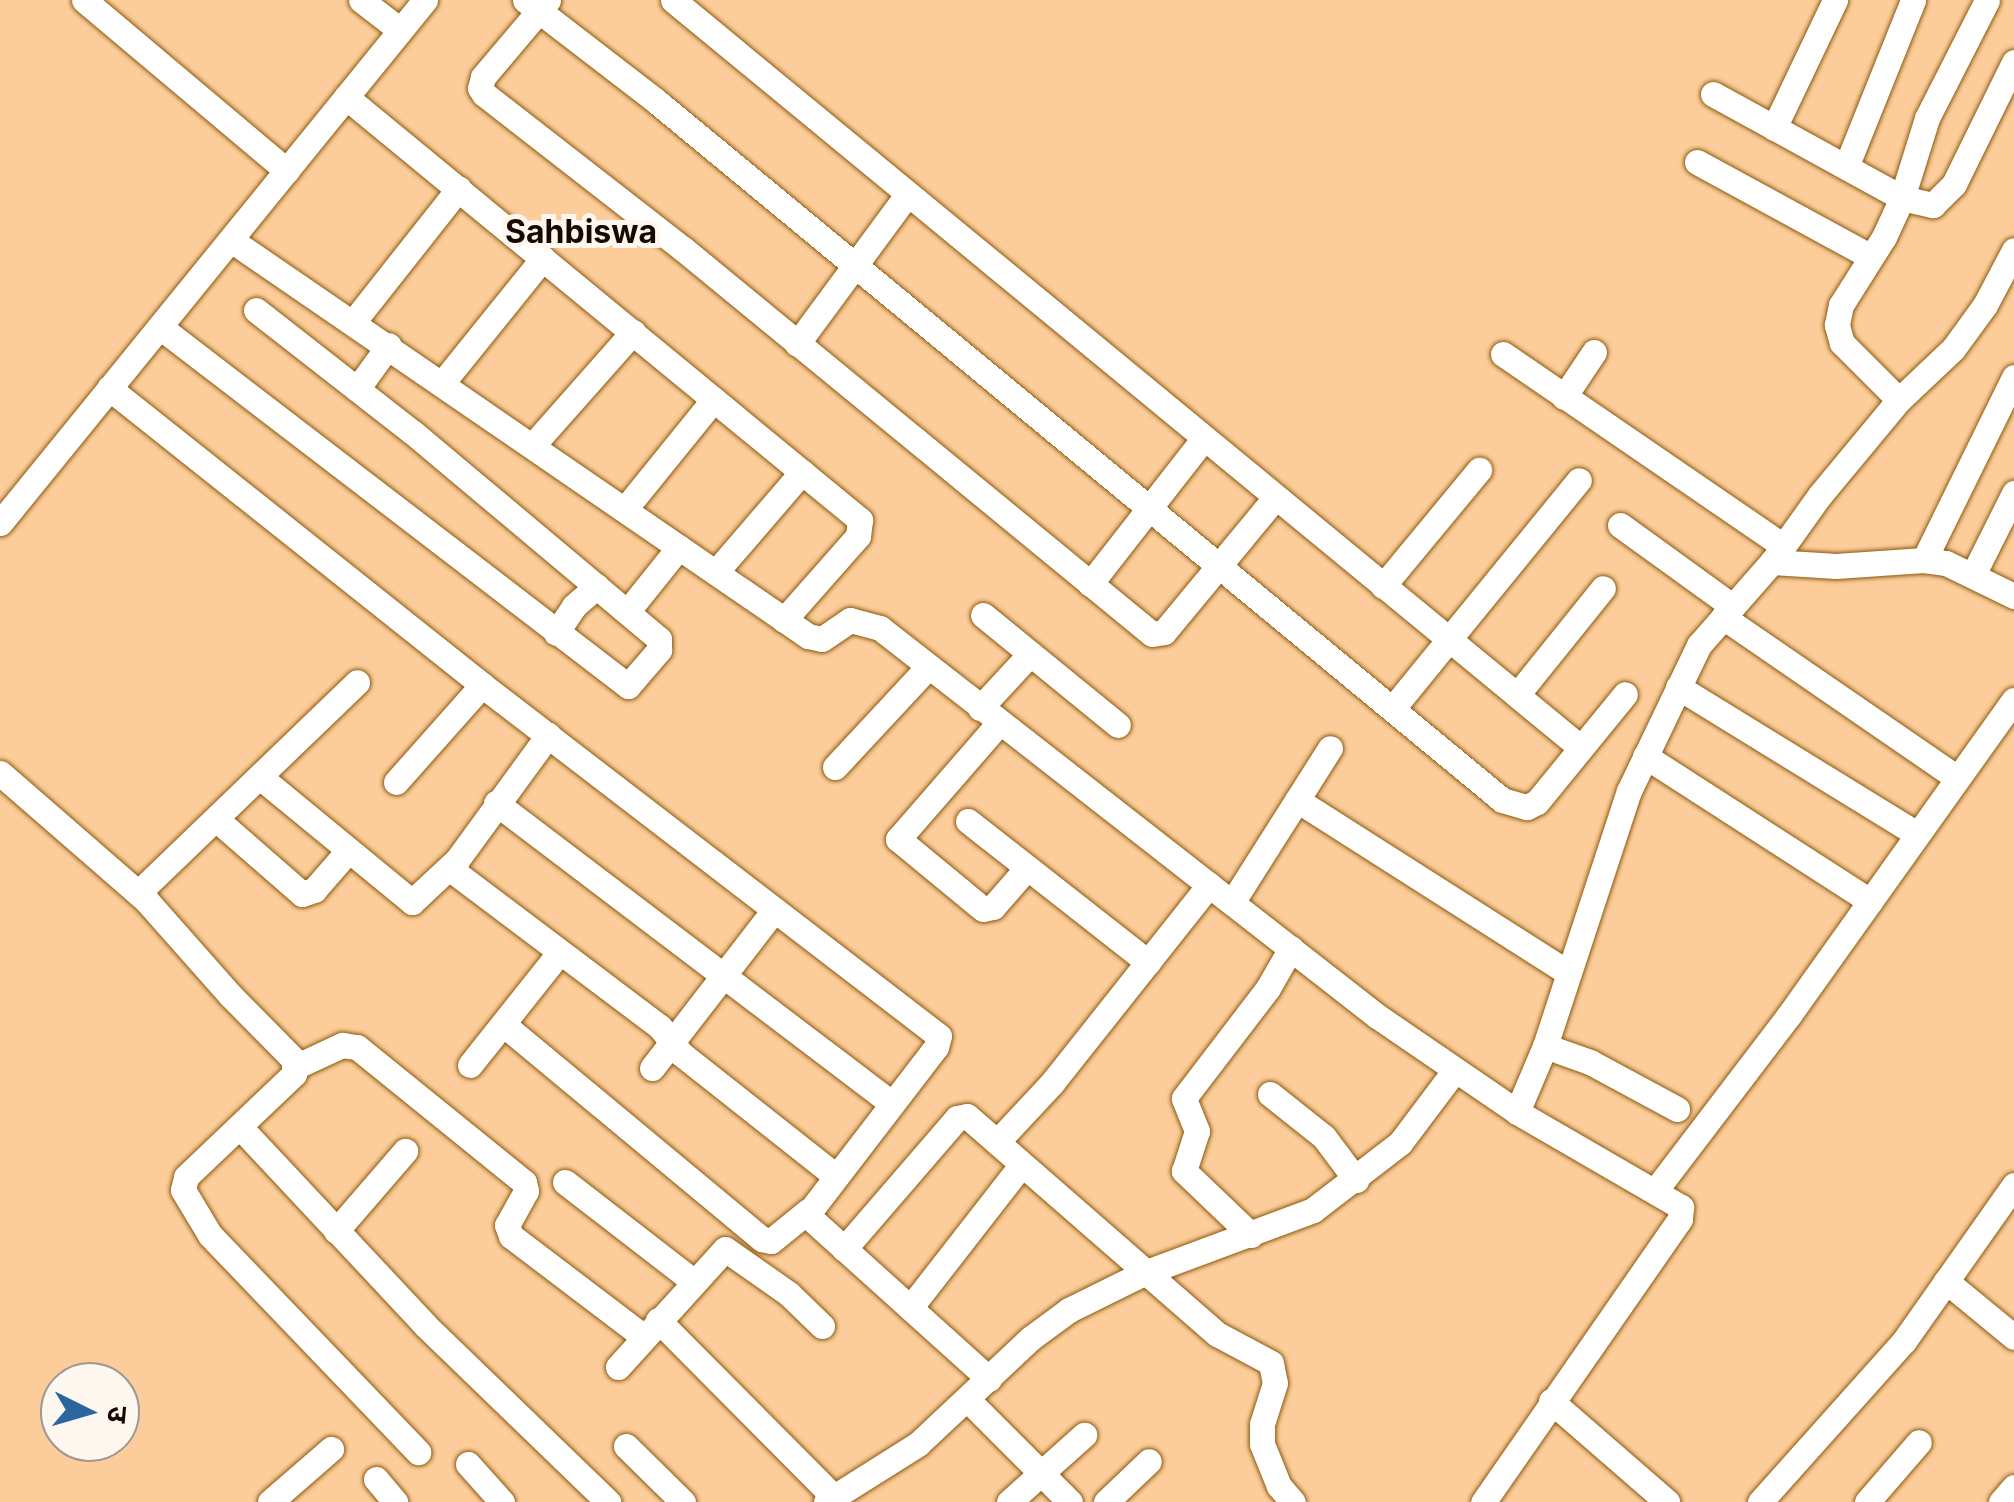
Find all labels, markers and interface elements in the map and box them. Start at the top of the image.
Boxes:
district label: Sahbiswa [505,213,657,251]
north arrow [40,1362,140,1462]
text: उ [100,1405,136,1424]

